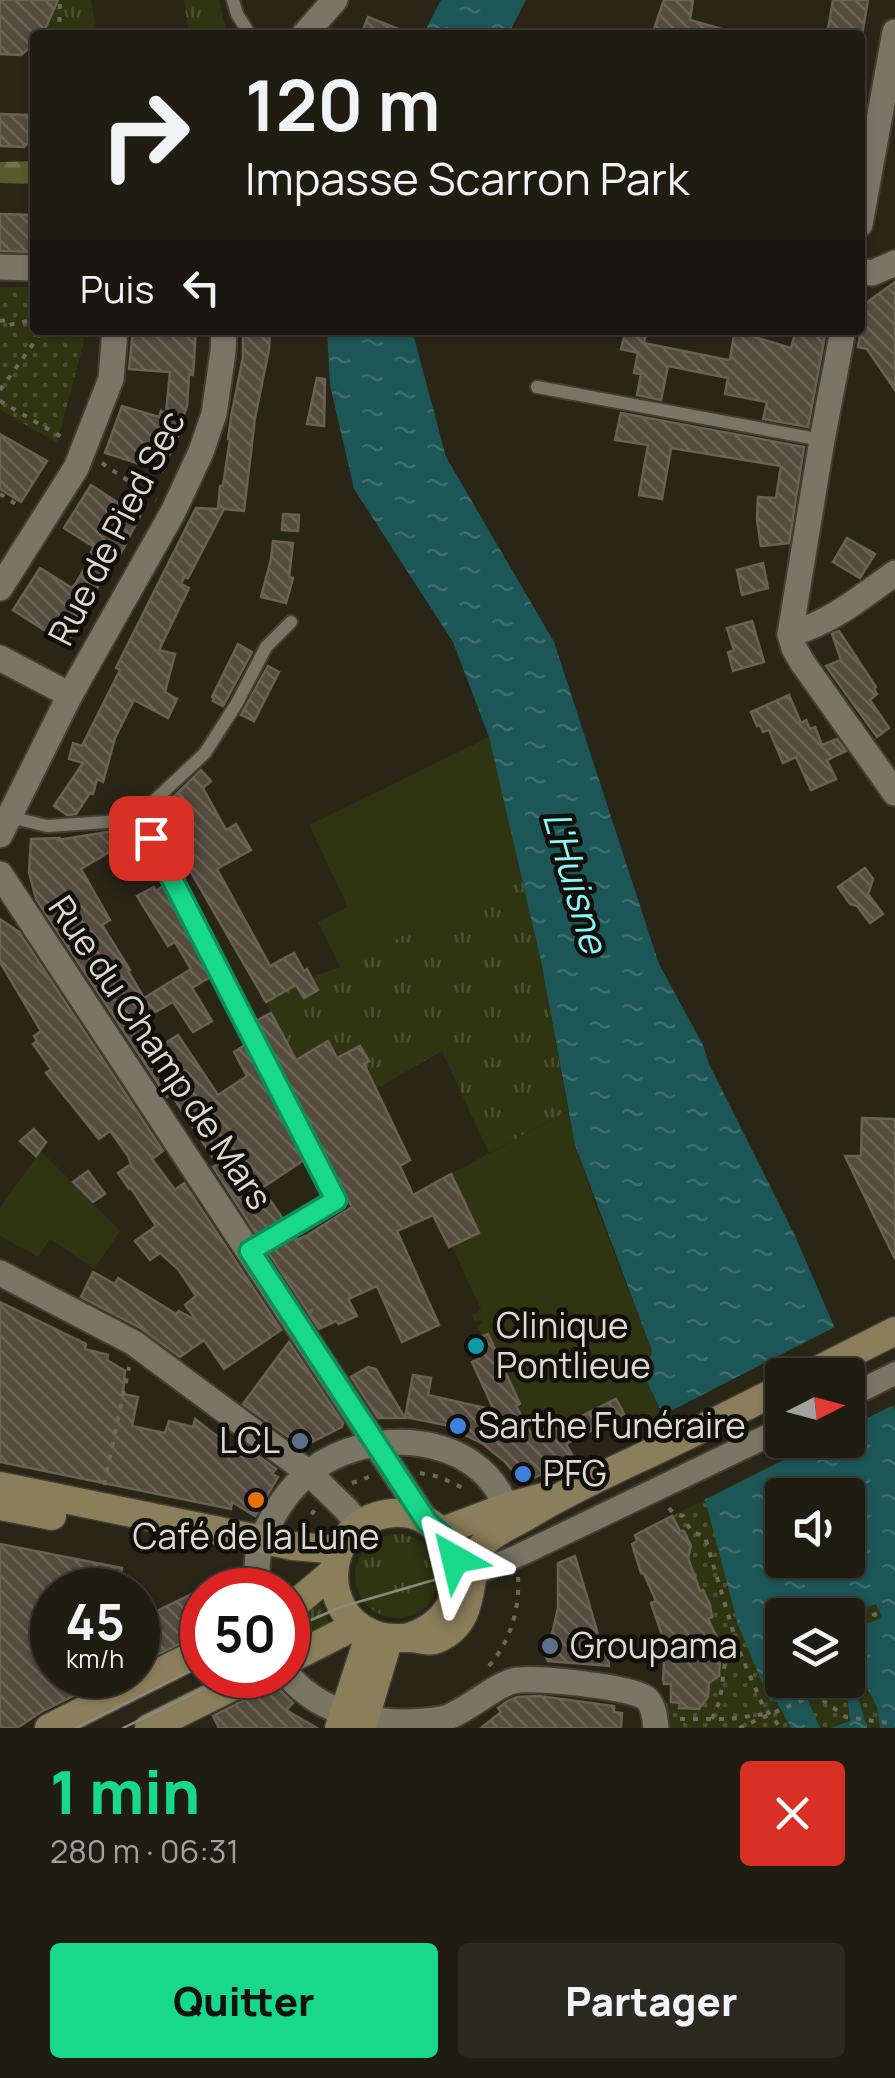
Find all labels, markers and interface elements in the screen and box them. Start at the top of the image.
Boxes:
text: 120 m [245,56,440,152]
icon: right [80,70,210,200]
text: Impasse Scarron Park [245,147,689,209]
icon: left [174,260,229,315]
text: Puis [80,262,154,314]
street label: Rue de Pied Sec [36,402,196,653]
pin [109,796,194,881]
water label: L'Huisne [532,805,623,961]
icon: arrive [124,811,179,866]
street label: Rue du Champ de Mars [38,886,284,1219]
place label: Clinique Pontlieue [496,1301,651,1389]
marker: Clinique Pontlieue [465,1335,487,1357]
north arrow [765,1358,865,1458]
map controls [765,1358,865,1698]
place label: Sarthe Funéraire [478,1401,746,1449]
marker: Sarthe Funéraire [447,1415,469,1437]
place label: LCL [219,1416,280,1464]
marker: LCL [289,1430,311,1452]
place label: PFG [543,1449,606,1497]
marker: PFG [512,1463,534,1485]
button: sound [765,1478,865,1578]
marker: Café de la Lune [245,1489,267,1511]
position arrow [403,1507,507,1611]
place label: Café de la Lune [133,1512,379,1560]
speed limit sign: 50 [180,1568,310,1698]
text: 45 [65,1587,125,1655]
button: layers [765,1598,865,1698]
place label: Groupama [570,1621,738,1669]
marker: Groupama [539,1635,561,1657]
text: km/h [66,1641,124,1676]
text: 1 min [50,1750,200,1832]
button: close [740,1761,845,1866]
text: 280 m · 06:31 [50,1829,239,1873]
button: Quitter [50,1943,438,2058]
button: Partager [458,1943,845,2058]

